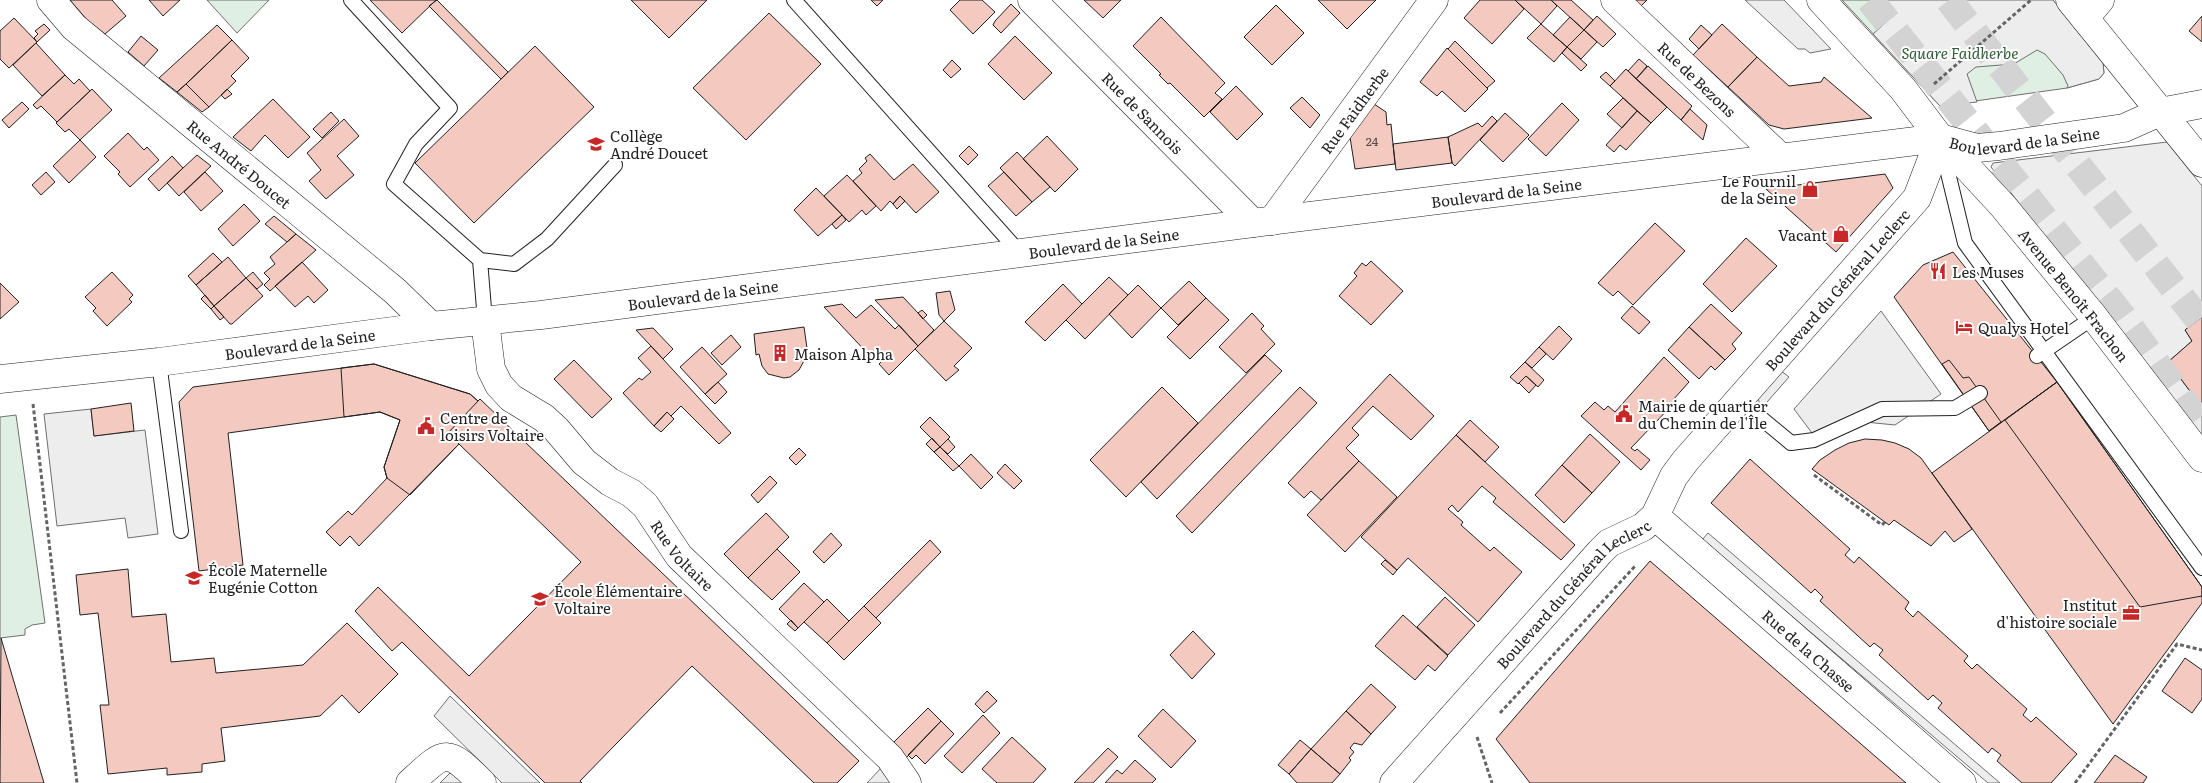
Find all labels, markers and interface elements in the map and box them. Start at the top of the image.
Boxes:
street label: Rue de Bezons [1653,36,1742,122]
park label: Square Faidherbe [1902,41,2018,64]
street label: Rue Faidherbe [1314,61,1393,158]
street label: Rue de Sannois [1097,66,1189,159]
street label: Rue André Doucet [183,113,297,213]
street label: Boulevard de la Seine [1947,120,2101,159]
place label: Collège André Doucet [610,124,708,164]
house number: 24 [1366,132,1379,150]
school or university icon: Collège André Doucet [586,134,606,154]
place label: Le Fournil de la Seine [1721,169,1796,209]
street label: Boulevard de la Seine [1430,171,1583,212]
shop icon: Le Fournil de la Seine [1800,179,1820,199]
street label: Boulevard du Général Leclerc [1759,203,1915,375]
street label: Boulevard de la Seine [1027,221,1180,263]
place label: Vacant [1778,223,1827,246]
street label: Avenue Benoît Frachon [2014,223,2135,366]
shop icon: Vacant [1831,224,1851,244]
place label: Les Muses [1952,260,2024,283]
restaurant icon: Les Muses [1928,261,1948,281]
street label: Boulevard de la Seine [626,273,780,315]
place label: Qualys Hotel [1978,316,2069,339]
hotel icon: Qualys Hotel [1954,317,1974,337]
street label: Boulevard de la Seine [223,322,377,365]
place label: Maison Alpha [794,342,894,365]
building icon: Maison Alpha [770,343,790,363]
place label: Mairie de quartier du Chemin de l'Île [1638,394,1768,434]
public building icon: Mairie de quartier du Chemin de l'Île [1614,404,1634,424]
place label: Centre de loisirs Voltaire [440,406,544,446]
public building icon: Centre de loisirs Voltaire [416,416,436,436]
street label: Boulevard du Général Leclerc [1490,514,1656,673]
street label: Rue Voltaire [646,515,720,596]
place label: École Maternelle Eugénie Cotton [208,558,328,598]
school or university icon: École Maternelle Eugénie Cotton [184,568,204,588]
place label: École Élémentaire Voltaire [554,579,683,619]
school or university icon: École Élémentaire Voltaire [530,589,550,609]
place label: Institut d'histoire sociale [1996,593,2117,633]
street label: Rue de la Chasse [1758,603,1860,697]
office icon: Institut d'histoire sociale [2121,603,2141,623]

